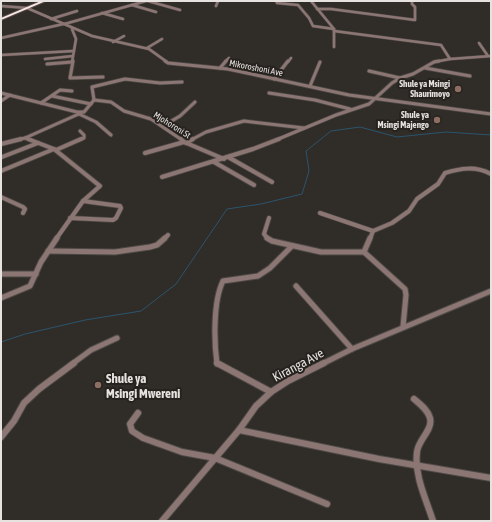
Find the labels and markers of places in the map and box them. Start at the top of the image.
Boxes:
place label: Shule ya Msingi Shaurimoyo [399,79,450,99]
marker: Shule ya Msingi Shaurimoyo [453,84,463,94]
place label: Shule ya Msingi Majengo [378,110,429,130]
marker: Shule ya Msingi Majengo [432,115,442,125]
place label: Shule ya Msingi Mwereni [106,371,180,401]
marker: Shule ya Msingi Mwereni [93,380,103,390]

